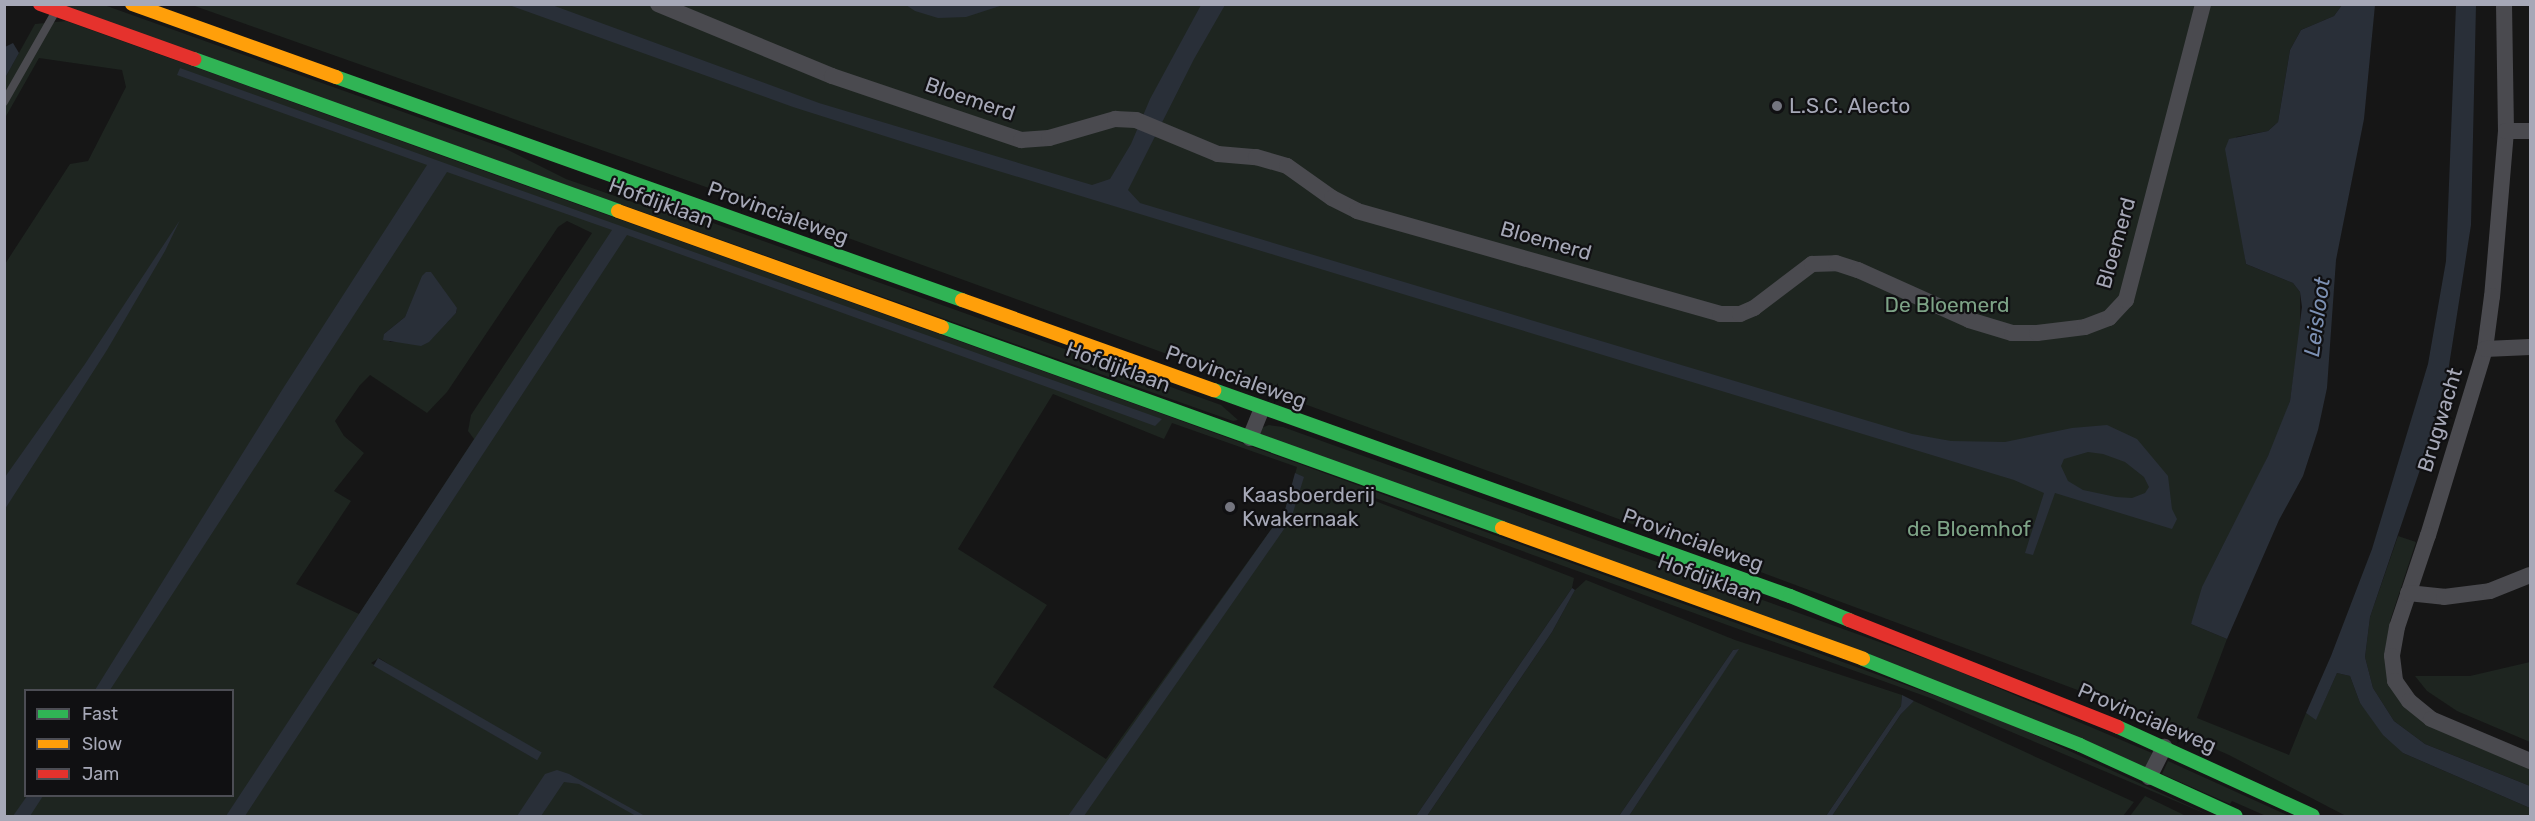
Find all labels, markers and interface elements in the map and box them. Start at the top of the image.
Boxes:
street label: Bloemerd [922,72,1018,126]
place label: L.S.C. Alecto [1789,93,1911,119]
marker: L.S.C. Alecto [1770,99,1784,113]
street label: Hofdijklaan [605,172,717,234]
street label: Provincialeweg [704,176,852,250]
street label: Bloemerd [2091,195,2141,291]
street label: Bloemerd [1498,216,1594,266]
water label: Leisloot [2298,276,2336,358]
park label: De Bloemerd [1884,292,2010,318]
street label: Hofdijklaan [1062,336,1174,398]
street label: Provincialeweg [1162,340,1310,414]
street label: Brugwacht [2412,365,2468,475]
place label: Kaasboerderij Kwakernaak [1242,482,1375,532]
marker: Kaasboerderij Kwakernaak [1223,500,1237,514]
street label: Provincialeweg [1619,503,1767,577]
park label: de Bloemhof [1907,516,2031,542]
street label: Hofdijklaan [1654,548,1766,610]
street label: Provincialeweg [2074,677,2220,759]
legend [24,689,234,797]
text: Fast [82,703,118,725]
text: Slow [82,733,122,755]
text: Jam [82,763,119,785]

